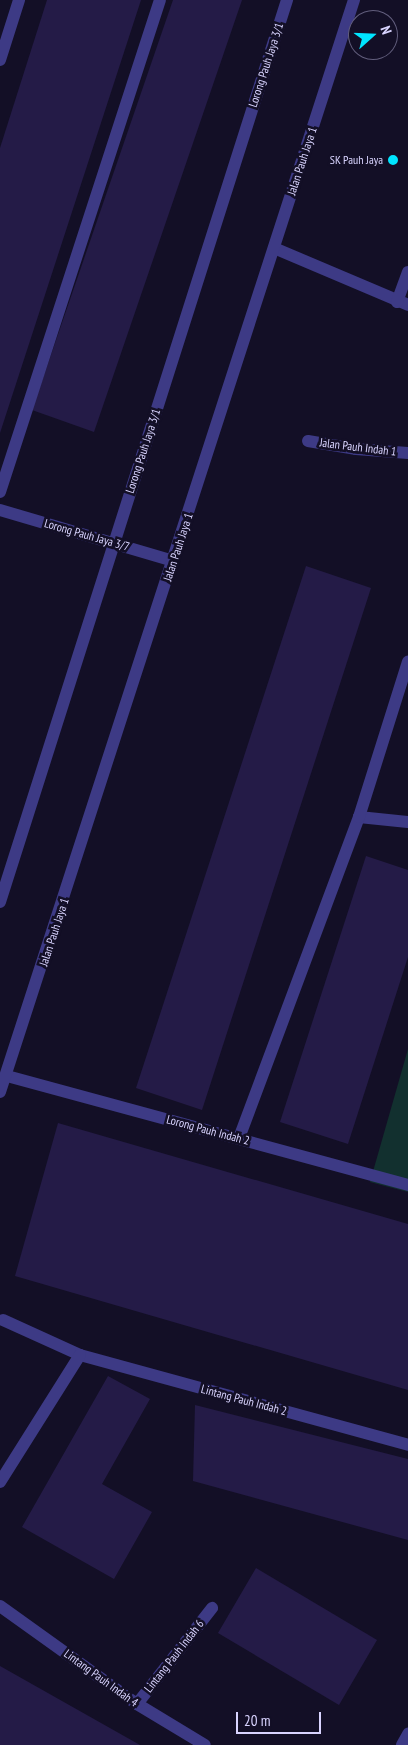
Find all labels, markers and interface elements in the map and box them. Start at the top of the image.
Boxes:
north arrow [348,10,398,60]
street label: Lorong Pauh Jaya 3/1 [246,21,286,109]
text: N [376,24,396,37]
street label: Jalan Pauh Jaya 1 [284,125,320,197]
place label: SK Pauh Jaya [329,153,383,167]
marker: SK Pauh Jaya [387,154,399,166]
street label: Lorong Pauh Jaya 3/1 [123,407,163,495]
street label: Jalan Pauh Indah 1 [319,435,397,459]
street label: Jalan Pauh Jaya 1 [160,511,196,583]
street label: Lorong Pauh Jaya 3/7 [43,516,131,554]
street label: Jalan Pauh Jaya 1 [36,896,72,968]
street label: Lorong Pauh Indah 2 [165,1112,251,1148]
street label: Lintang Pauh Indah 2 [200,1382,288,1418]
street label: Lintang Pauh Indah 6 [141,1617,207,1695]
street label: Lintang Pauh Indah 4 [61,1646,141,1710]
scale bar [238,1702,323,1734]
text: 20 m [244,1711,270,1730]

